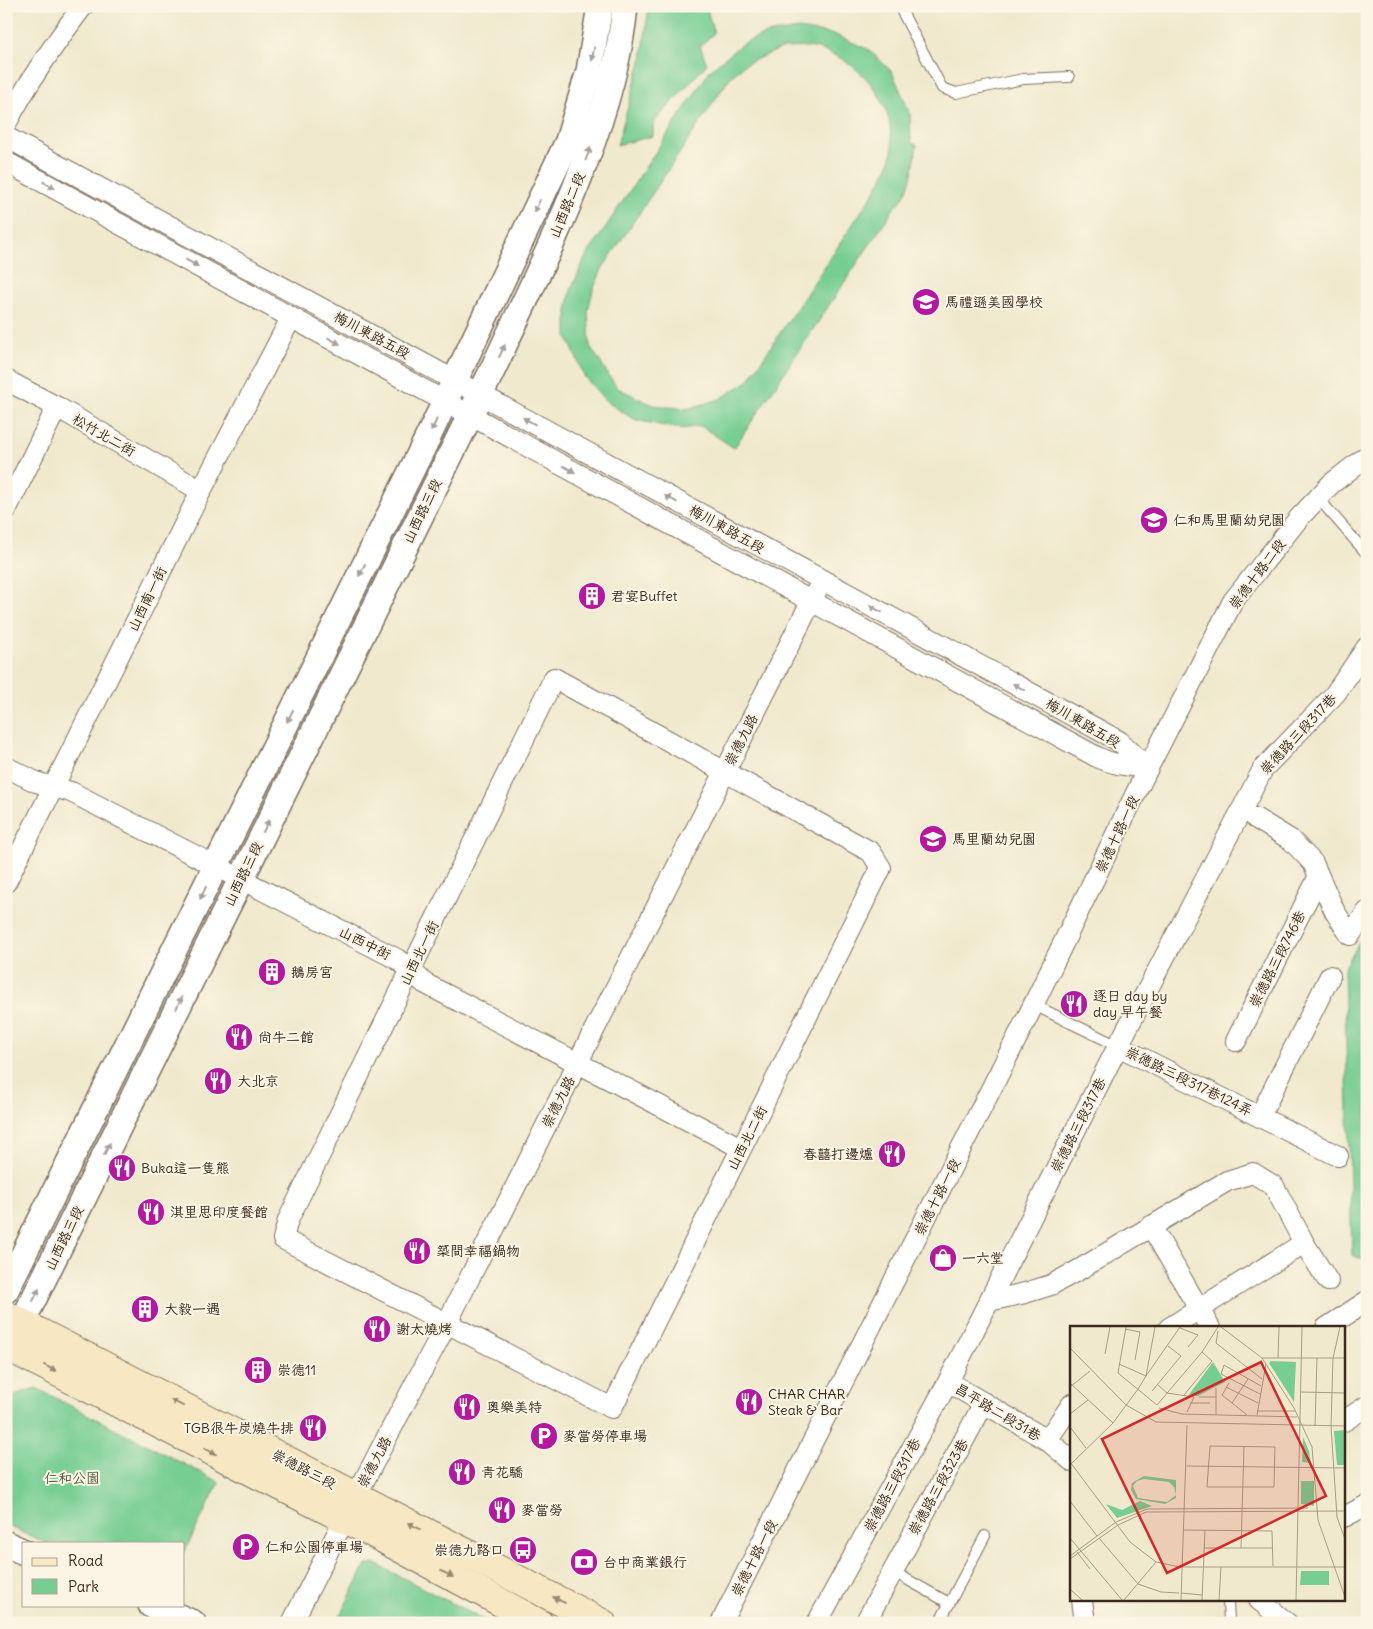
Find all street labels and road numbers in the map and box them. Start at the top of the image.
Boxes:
street label: 山西路二段 [545,169,589,241]
street label: 梅川東路五段 [331,307,413,363]
street label: 松竹北二街 [69,410,139,460]
street label: 山西路三段 [399,476,445,546]
street label: 梅川東路五段 [686,501,768,557]
street label: 崇德十路二段 [1225,535,1289,613]
street label: 山西南一街 [124,564,170,634]
street label: 崇德路三段317巷 [1256,689,1341,778]
street label: 梅川東路五段 [1042,694,1124,752]
street label: 崇德九路 [720,711,762,769]
street label: 崇德十路一段 [1091,792,1143,876]
street label: 山西路三段 [220,839,266,909]
street label: 崇德路三段746巷 [1245,906,1310,1011]
street label: 山西北一街 [396,918,442,988]
street label: 山西中街 [336,922,394,964]
street label: 崇德路三段317巷124弄 [1122,1042,1256,1120]
street label: 崇德九路 [537,1073,579,1131]
street label: 崇德路三段317巷 [1046,1074,1110,1176]
street label: 山西北二街 [723,1103,771,1173]
street label: 崇德十路一段 [910,1155,964,1239]
street label: 山西路三段 [41,1203,87,1273]
street label: 昌平路二段31巷 [952,1379,1045,1445]
street label: 崇德九路 [353,1433,395,1491]
street label: 崇德路三段317巷 [860,1434,925,1535]
street label: 崇德路三段323巷 [904,1435,972,1538]
street label: 崇德路三段 [269,1445,339,1493]
street label: 崇德十路一段 [727,1516,781,1600]

